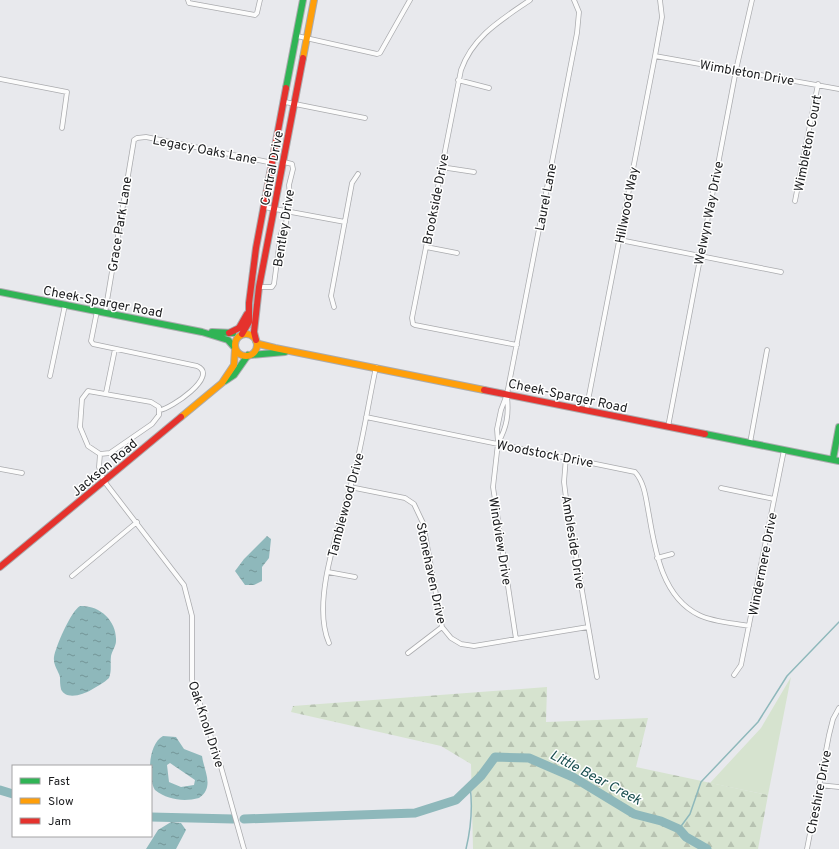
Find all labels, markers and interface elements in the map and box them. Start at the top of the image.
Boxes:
street label: Wimbleton Drive [698,58,795,90]
street label: Wimbleton Court [792,93,826,193]
street label: Central Drive [258,130,288,207]
street label: Legacy Oaks Lane [151,133,258,169]
street label: Brookside Drive [420,153,454,246]
street label: Welwyn Way Drive [692,160,728,267]
street label: Laurel Lane [533,162,561,233]
street label: Hillwood Way [613,166,643,245]
street label: Grace Park Lane [106,176,136,273]
street label: Bentley Drive [271,188,299,268]
street label: Cheek-Sparger Road [42,284,164,322]
street label: Cheek-Sparger Road [507,377,629,417]
street label: Jackson Road [69,436,141,501]
street label: Woodstock Drive [495,438,594,472]
street label: Tamblewood Drive [325,451,369,560]
street label: Ambleside Drive [557,494,587,590]
street label: Windview Drive [484,496,514,587]
street label: Windermere Drive [746,511,782,617]
street label: Stonehaven Drive [411,521,449,626]
street label: Oak Knoll Drive [184,679,227,770]
water label: Little Bear Creek [547,747,645,810]
street label: Cheshire Drive [804,749,836,836]
legend [12,765,152,837]
text: Fast [48,774,70,790]
text: Slow [48,794,74,810]
text: Jam [48,814,71,830]

